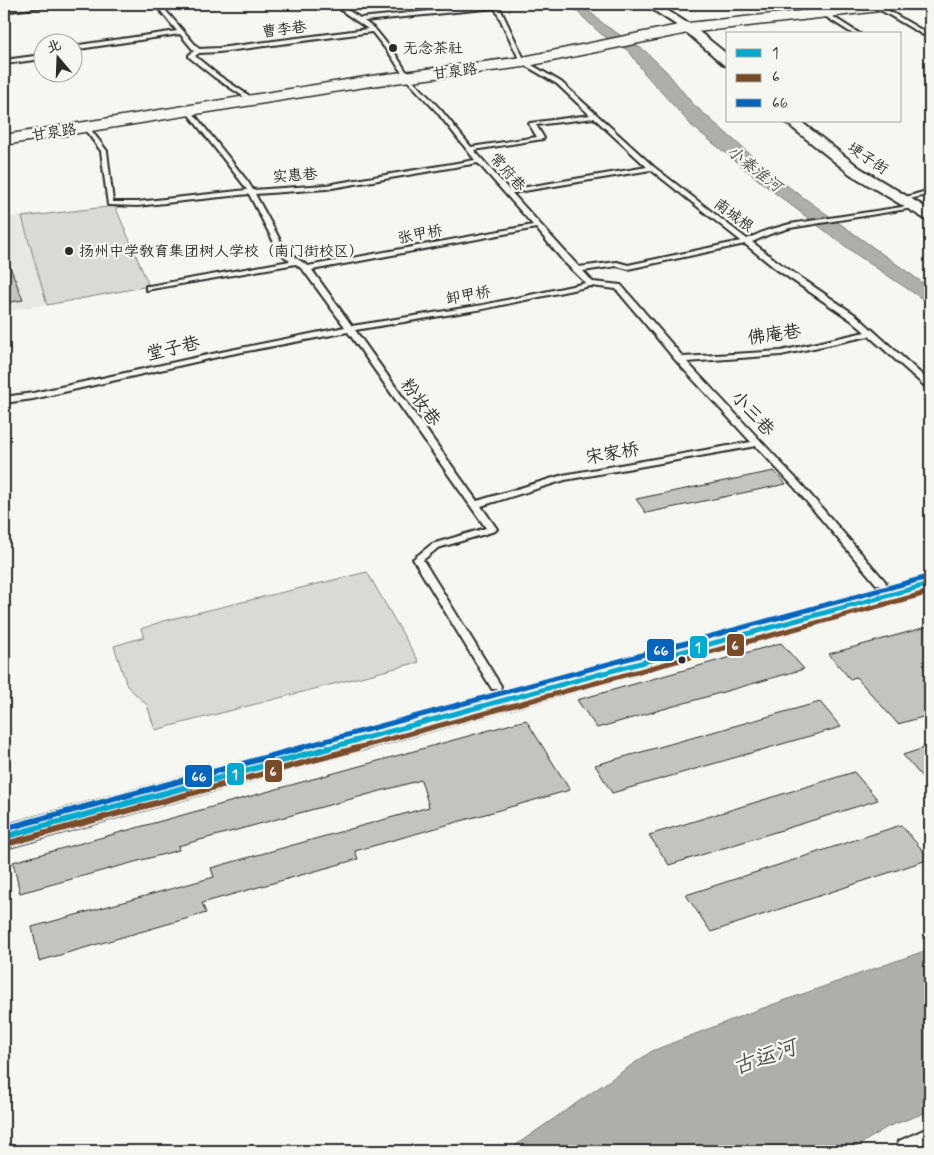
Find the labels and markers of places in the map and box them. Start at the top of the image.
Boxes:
place label: 无念茶社 [403,39,463,59]
marker: 无念茶社 [387,42,399,54]
place label: 扬州中学教育集团树人学校（南门街校区） [79,242,364,262]
marker: 扬州中学教育集团树人学校（南门街校区） [63,245,75,257]
unlabelled marker [677,655,687,665]

